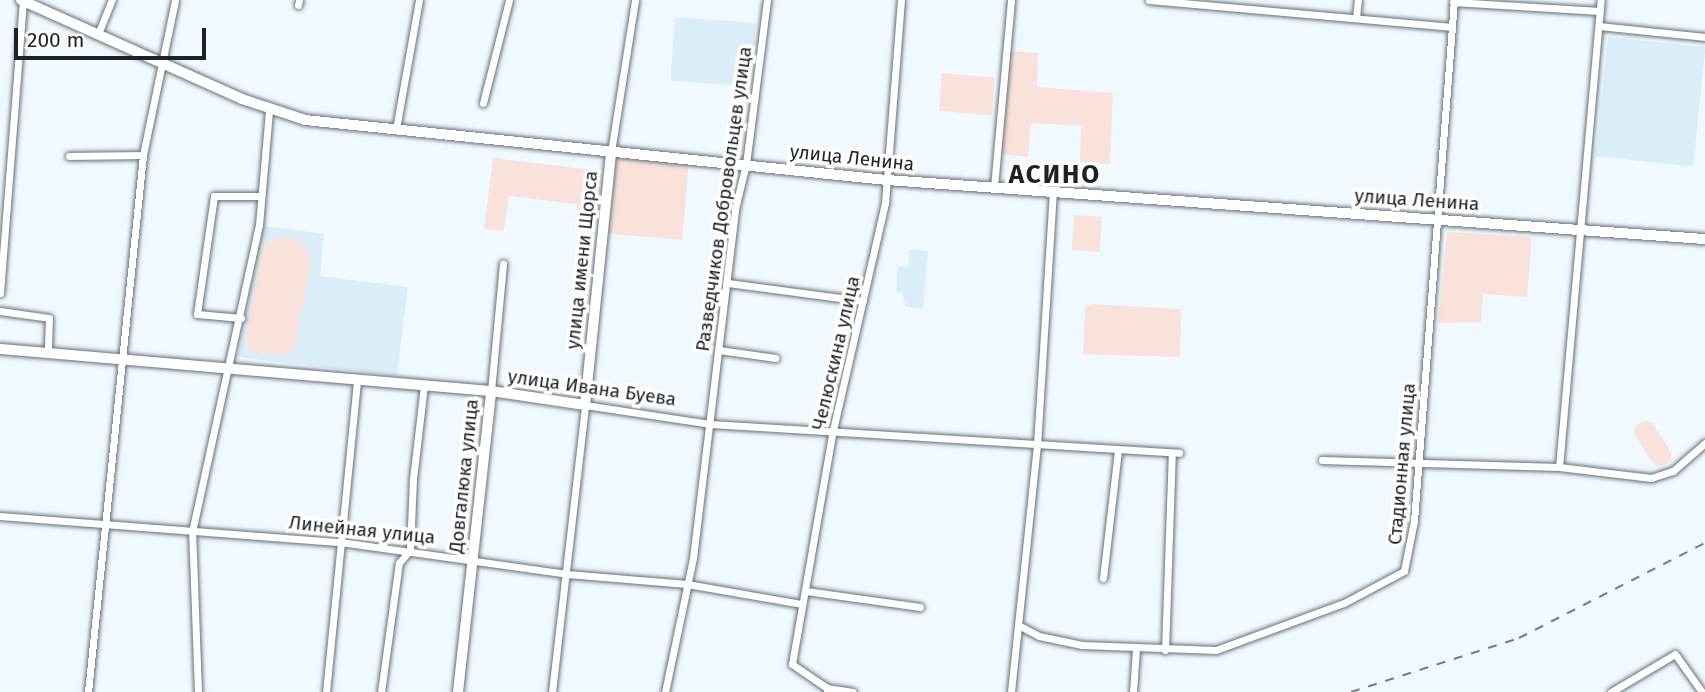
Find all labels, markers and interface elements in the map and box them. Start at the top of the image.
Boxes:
scale bar [18,14,210,58]
text: 200 m [27,27,84,53]
street label: Разведчиков Добровольцев улица [691,45,757,353]
street label: улица Ленина [789,140,915,176]
district label: АСИНО [1009,159,1101,191]
street label: улица имени Щорса [561,170,603,350]
street label: улица Ленина [1354,184,1480,216]
street label: Челюскина улица [807,274,865,432]
street label: улица Ивана Буева [506,365,678,411]
street label: Стадионная улица [1384,382,1420,546]
street label: Довгалюка улица [445,398,483,554]
street label: Линейная улица [288,511,436,549]

